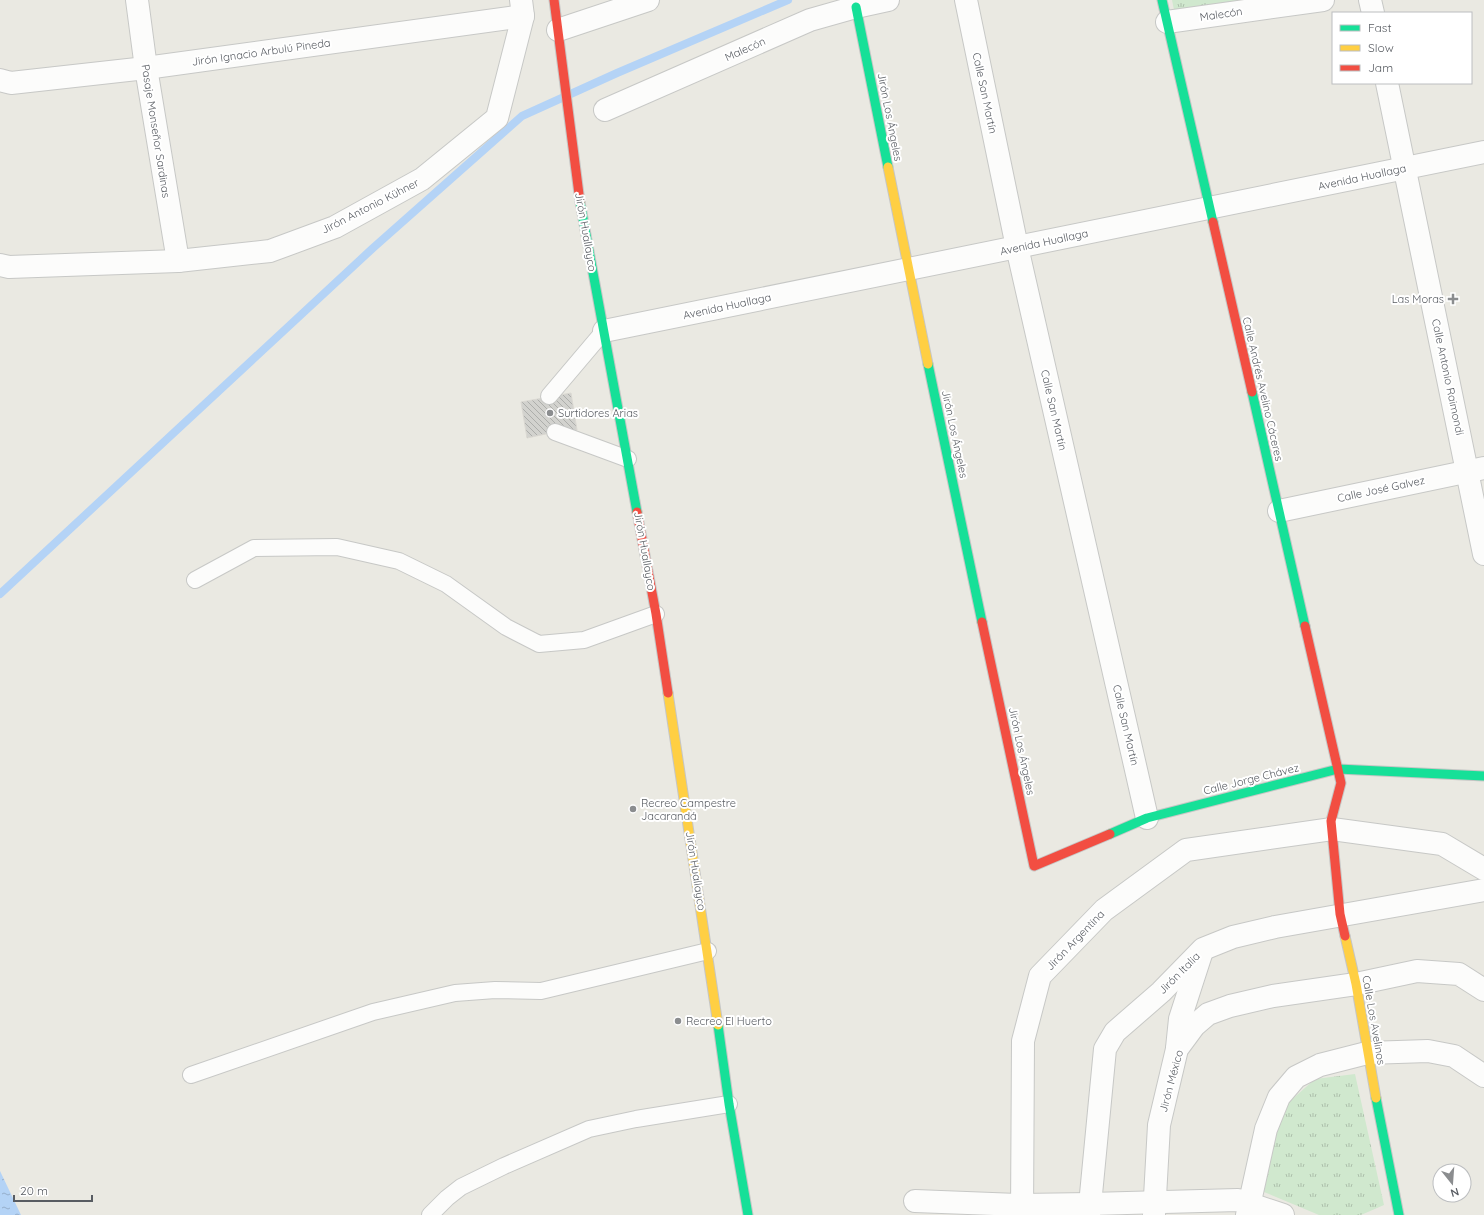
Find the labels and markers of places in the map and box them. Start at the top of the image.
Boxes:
place label: Las Moras [1392,292,1444,306]
marker: Las Moras [1447,293,1459,305]
place label: Surtidores Arias [558,406,638,420]
marker: Surtidores Arias [545,408,555,418]
place label: Recreo Campestre Jacarandá [641,796,736,823]
marker: Recreo Campestre Jacarandá [628,804,638,814]
place label: Recreo El Huerto [686,1014,772,1028]
marker: Recreo El Huerto [673,1016,683,1026]

